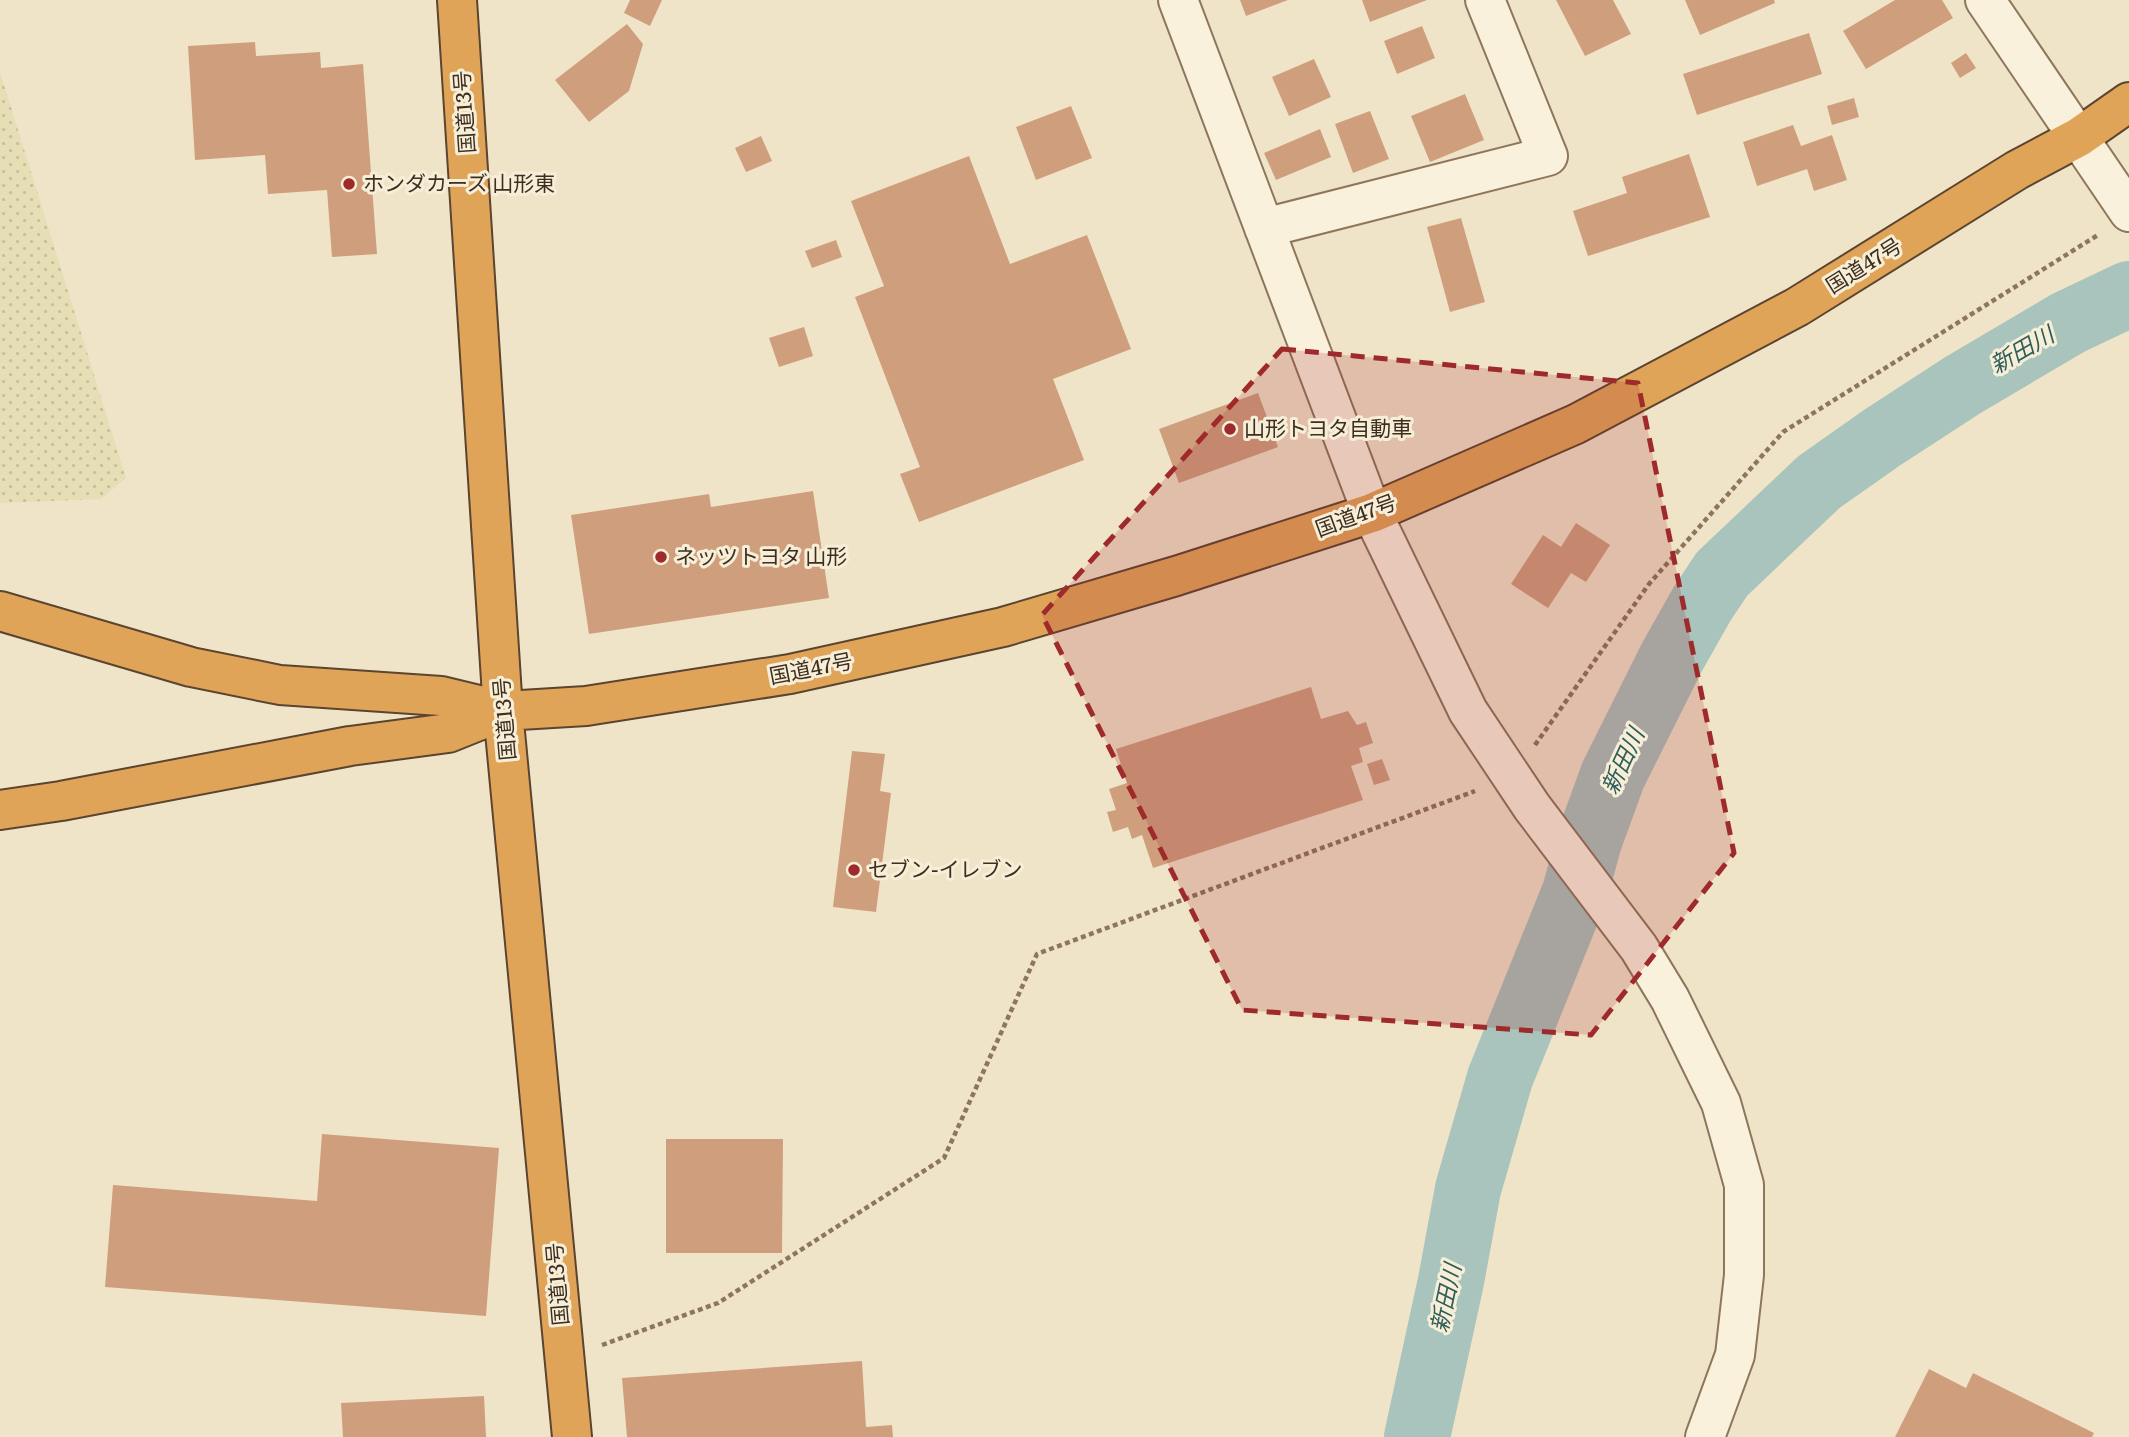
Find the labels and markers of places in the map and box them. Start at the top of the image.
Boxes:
place label: ホンダカーズ 山形東 [363,166,555,197]
marker: ホンダカーズ 山形東 [341,176,357,192]
place label: 山形トヨタ自動車 [1244,411,1412,442]
marker: 山形トヨタ自動車 [1222,421,1238,437]
place label: ネッツトヨタ 山形 [675,539,847,570]
marker: ネッツトヨタ 山形 [653,549,669,565]
place label: セブン-イレブン [868,852,1022,883]
marker: セブン-イレブン [846,862,862,878]

